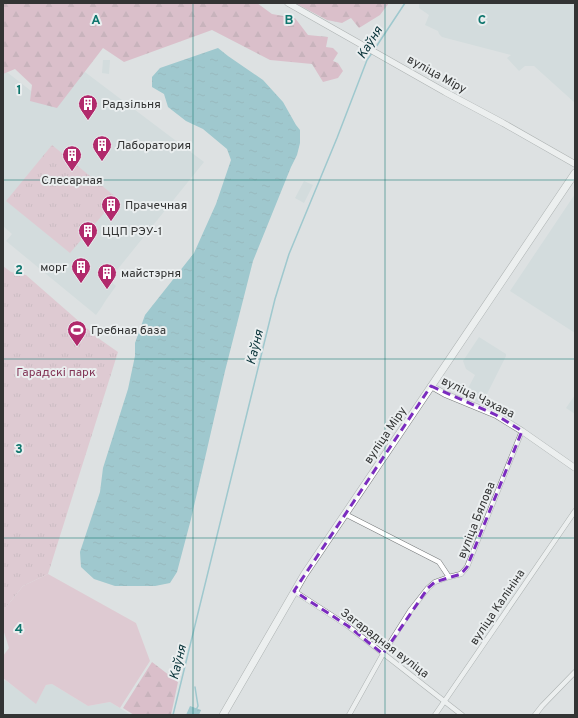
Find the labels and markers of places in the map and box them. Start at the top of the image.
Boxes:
building icon: Радзільня [77,93,99,121]
place label: Радзільня [102,97,161,113]
building icon: Лаборатория [91,134,113,162]
place label: Лаборатория [116,138,191,154]
building icon: Слесарная [61,144,83,172]
place label: Слесарная [41,173,103,189]
building icon: Прачечная [100,194,122,222]
place label: Прачечная [125,198,187,214]
building icon: ЦЦП РЭУ-1 [77,220,99,248]
place label: ЦЦП РЭУ-1 [102,224,162,240]
building icon: морг [70,256,92,284]
place label: морг [40,260,67,276]
building icon: майстэрня [96,262,118,290]
place label: майстэрня [121,266,181,282]
sports icon: Гребная база [66,319,88,347]
place label: Гребная база [91,323,166,339]

